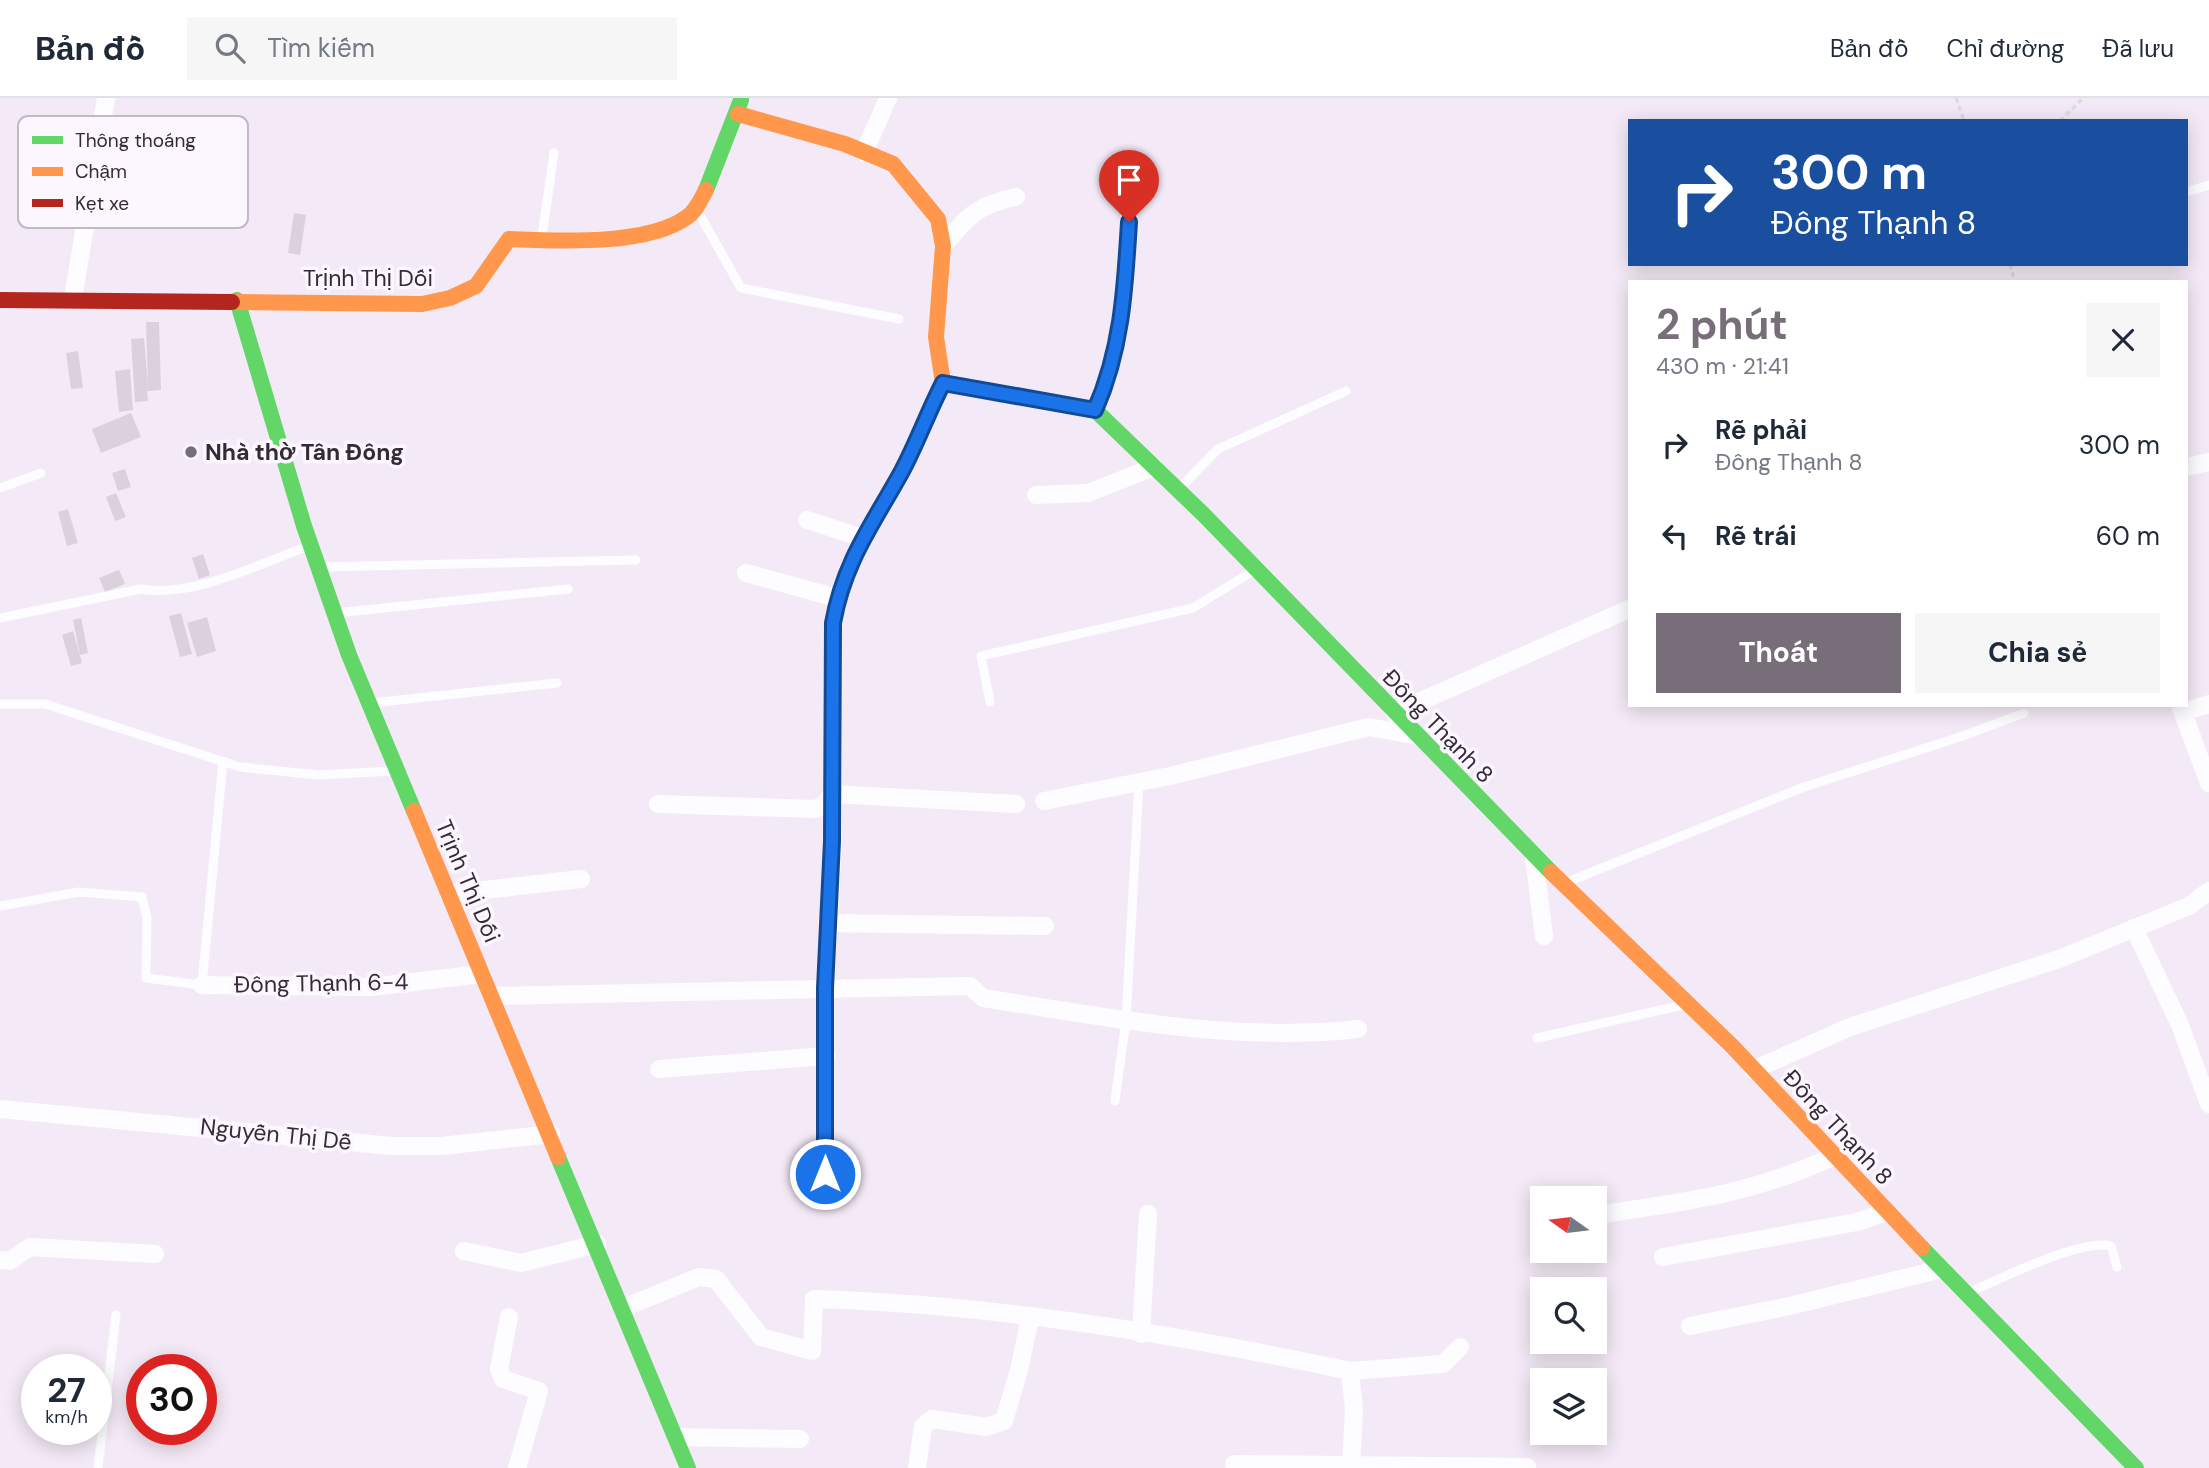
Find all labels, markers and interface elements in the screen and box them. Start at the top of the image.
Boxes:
search box [187,17,677,80]
text: Bản đồ [35,27,145,70]
icon: search [211,29,249,67]
text: Tìm kiếm [267,31,375,65]
text: Bản đồ [1830,33,1908,64]
text: Chỉ đường [1946,33,2064,64]
text: Đã lưu [2102,33,2174,64]
legend [18,116,248,228]
text: Thông thoáng [75,128,196,153]
text: 300 m [1771,140,1927,204]
icon: right [1656,147,1747,238]
pin [1099,150,1159,222]
text: Chậm [75,159,127,184]
icon: arrive [1110,161,1148,199]
text: Kẹt xe [75,191,129,216]
text: Đông Thạnh 8 [1771,202,1976,244]
street label: Trịnh Thị Dối [303,263,433,293]
text: 2 phút [1656,297,1788,352]
button: close [2086,303,2160,377]
text: 430 m · 21:41 [1656,351,1789,381]
text: Rẽ phải [1715,413,1807,447]
icon: right [1656,426,1694,464]
text: 300 m [2079,428,2160,462]
place label: Nhà thờ Tân Đông [205,437,404,467]
marker: Nhà thờ Tân Đông [183,444,199,460]
text: Đông Thạnh 8 [1715,447,1863,477]
icon: left [1656,517,1694,555]
text: Rẽ trái [1715,519,1797,553]
text: 60 m [2096,519,2160,553]
button: Thoát [1656,613,1901,693]
button: Chia sẻ [1915,613,2160,693]
street label: Đông Thạnh 8 [1376,663,1500,789]
street label: Trịnh Thị Dối [429,815,507,947]
street label: Đông Thạnh 6-4 [234,966,408,1000]
street label: Đông Thạnh 8 [1777,1063,1899,1191]
street label: Nguyễn Thị Dễ [199,1111,353,1157]
position arrow [788,1137,862,1211]
north arrow [1530,1186,1606,1264]
map controls [1530,1186,1607,1445]
button: search [1530,1277,1607,1354]
speed limit sign: 30 [126,1354,217,1445]
text: 27 [47,1367,86,1413]
button: layers [1530,1368,1607,1445]
text: km/h [45,1405,88,1429]

